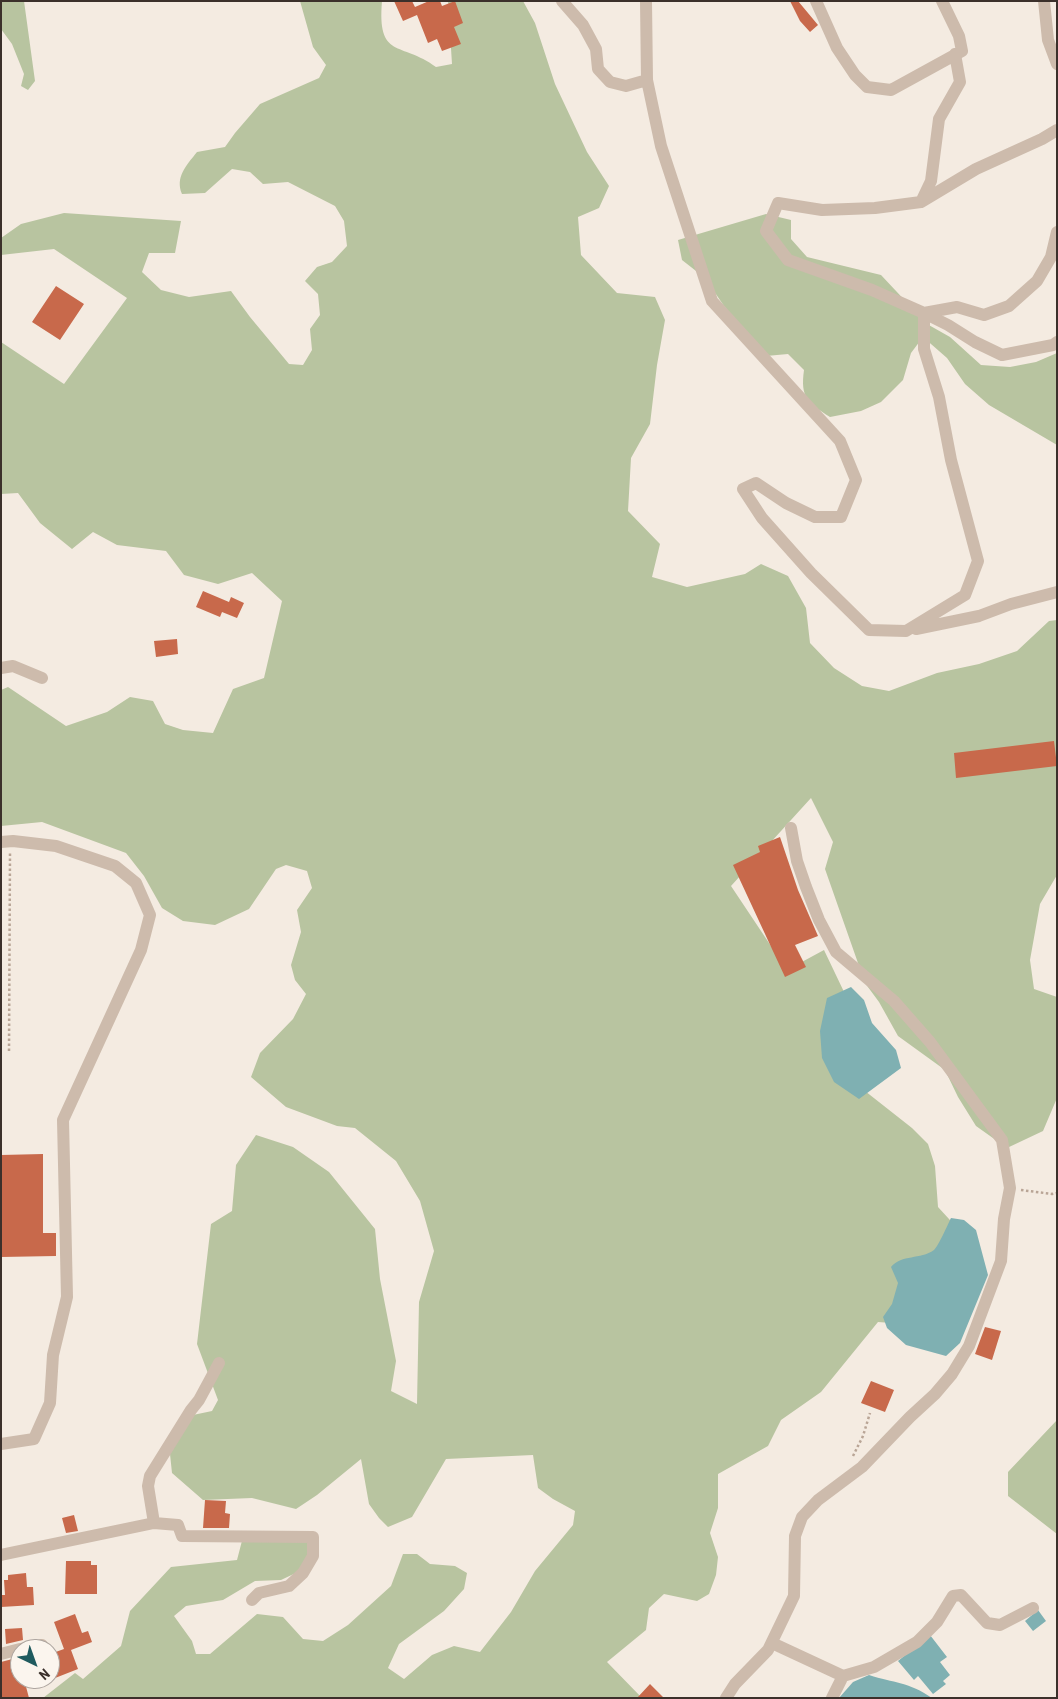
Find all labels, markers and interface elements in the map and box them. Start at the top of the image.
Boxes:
north arrow [10,1639,60,1689]
text: N [36,1666,53,1683]

